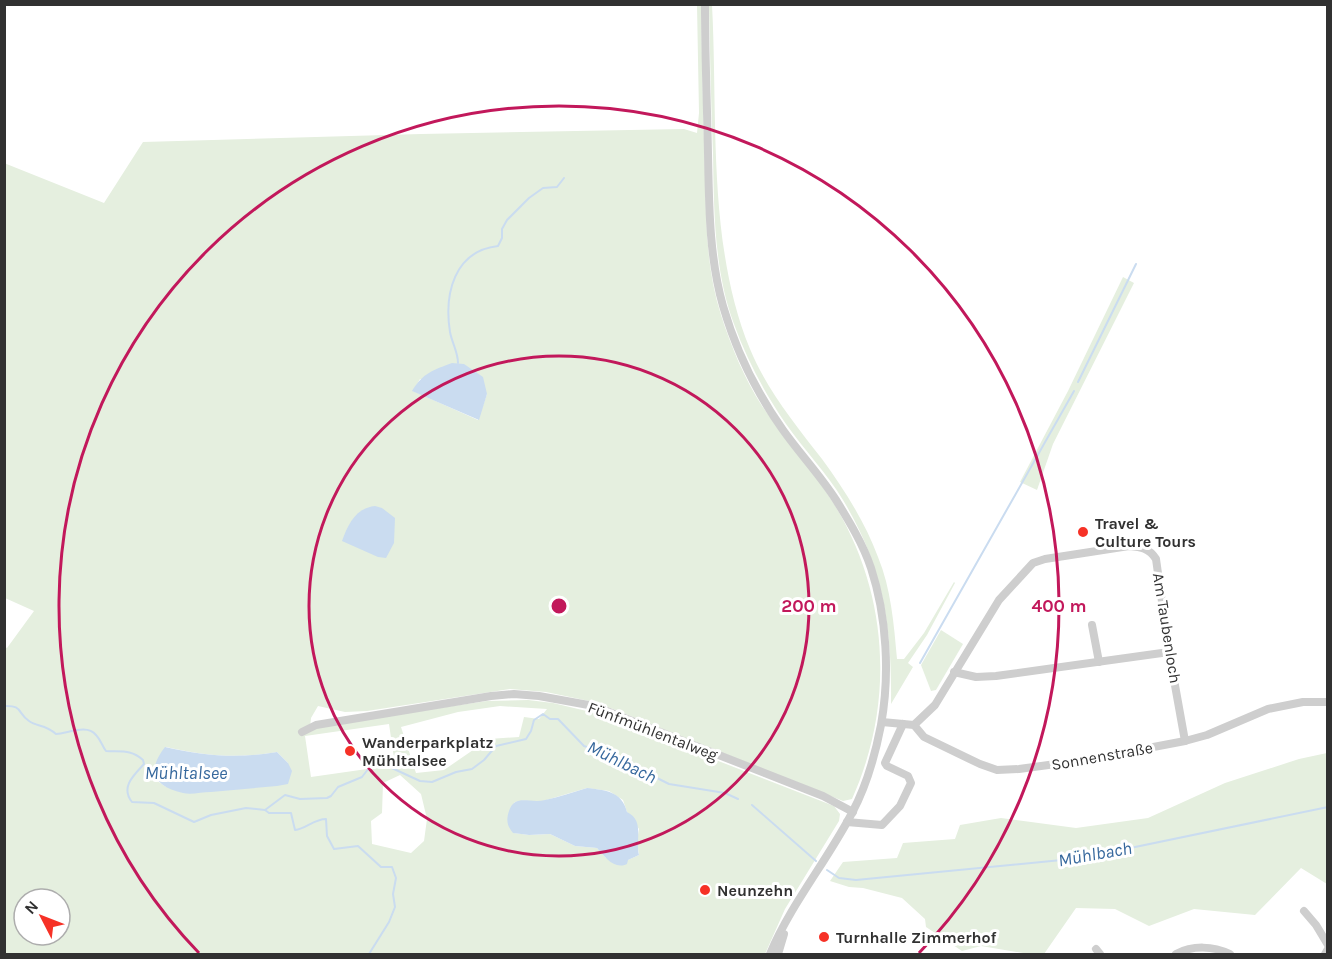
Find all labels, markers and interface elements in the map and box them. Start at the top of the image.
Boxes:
place label: Travel & Culture Tours [1095,514,1196,551]
marker: Travel & Culture Tours [1076,525,1090,539]
street label: Am Taubenloch [1149,571,1185,685]
text: 200 m [781,595,837,617]
text: 400 m [1031,595,1087,617]
centre of rings [549,596,569,616]
street label: Fünfmühlentalweg [585,697,721,765]
place label: Wanderparkplatz Mühltalsee [362,733,494,770]
water label: Mühlbach [584,736,660,788]
street label: Sonnenstraße [1050,738,1154,774]
marker: Wanderparkplatz Mühltalsee [343,744,357,758]
water label: Mühltalsee [145,762,227,784]
water label: Mühlbach [1056,837,1134,871]
place label: Neunzehn [717,881,793,900]
marker: Neunzehn [698,883,712,897]
north arrow [12,887,72,947]
text: N [20,897,42,918]
place label: Turnhalle Zimmerhof [836,928,997,947]
marker: Turnhalle Zimmerhof [817,930,831,944]

